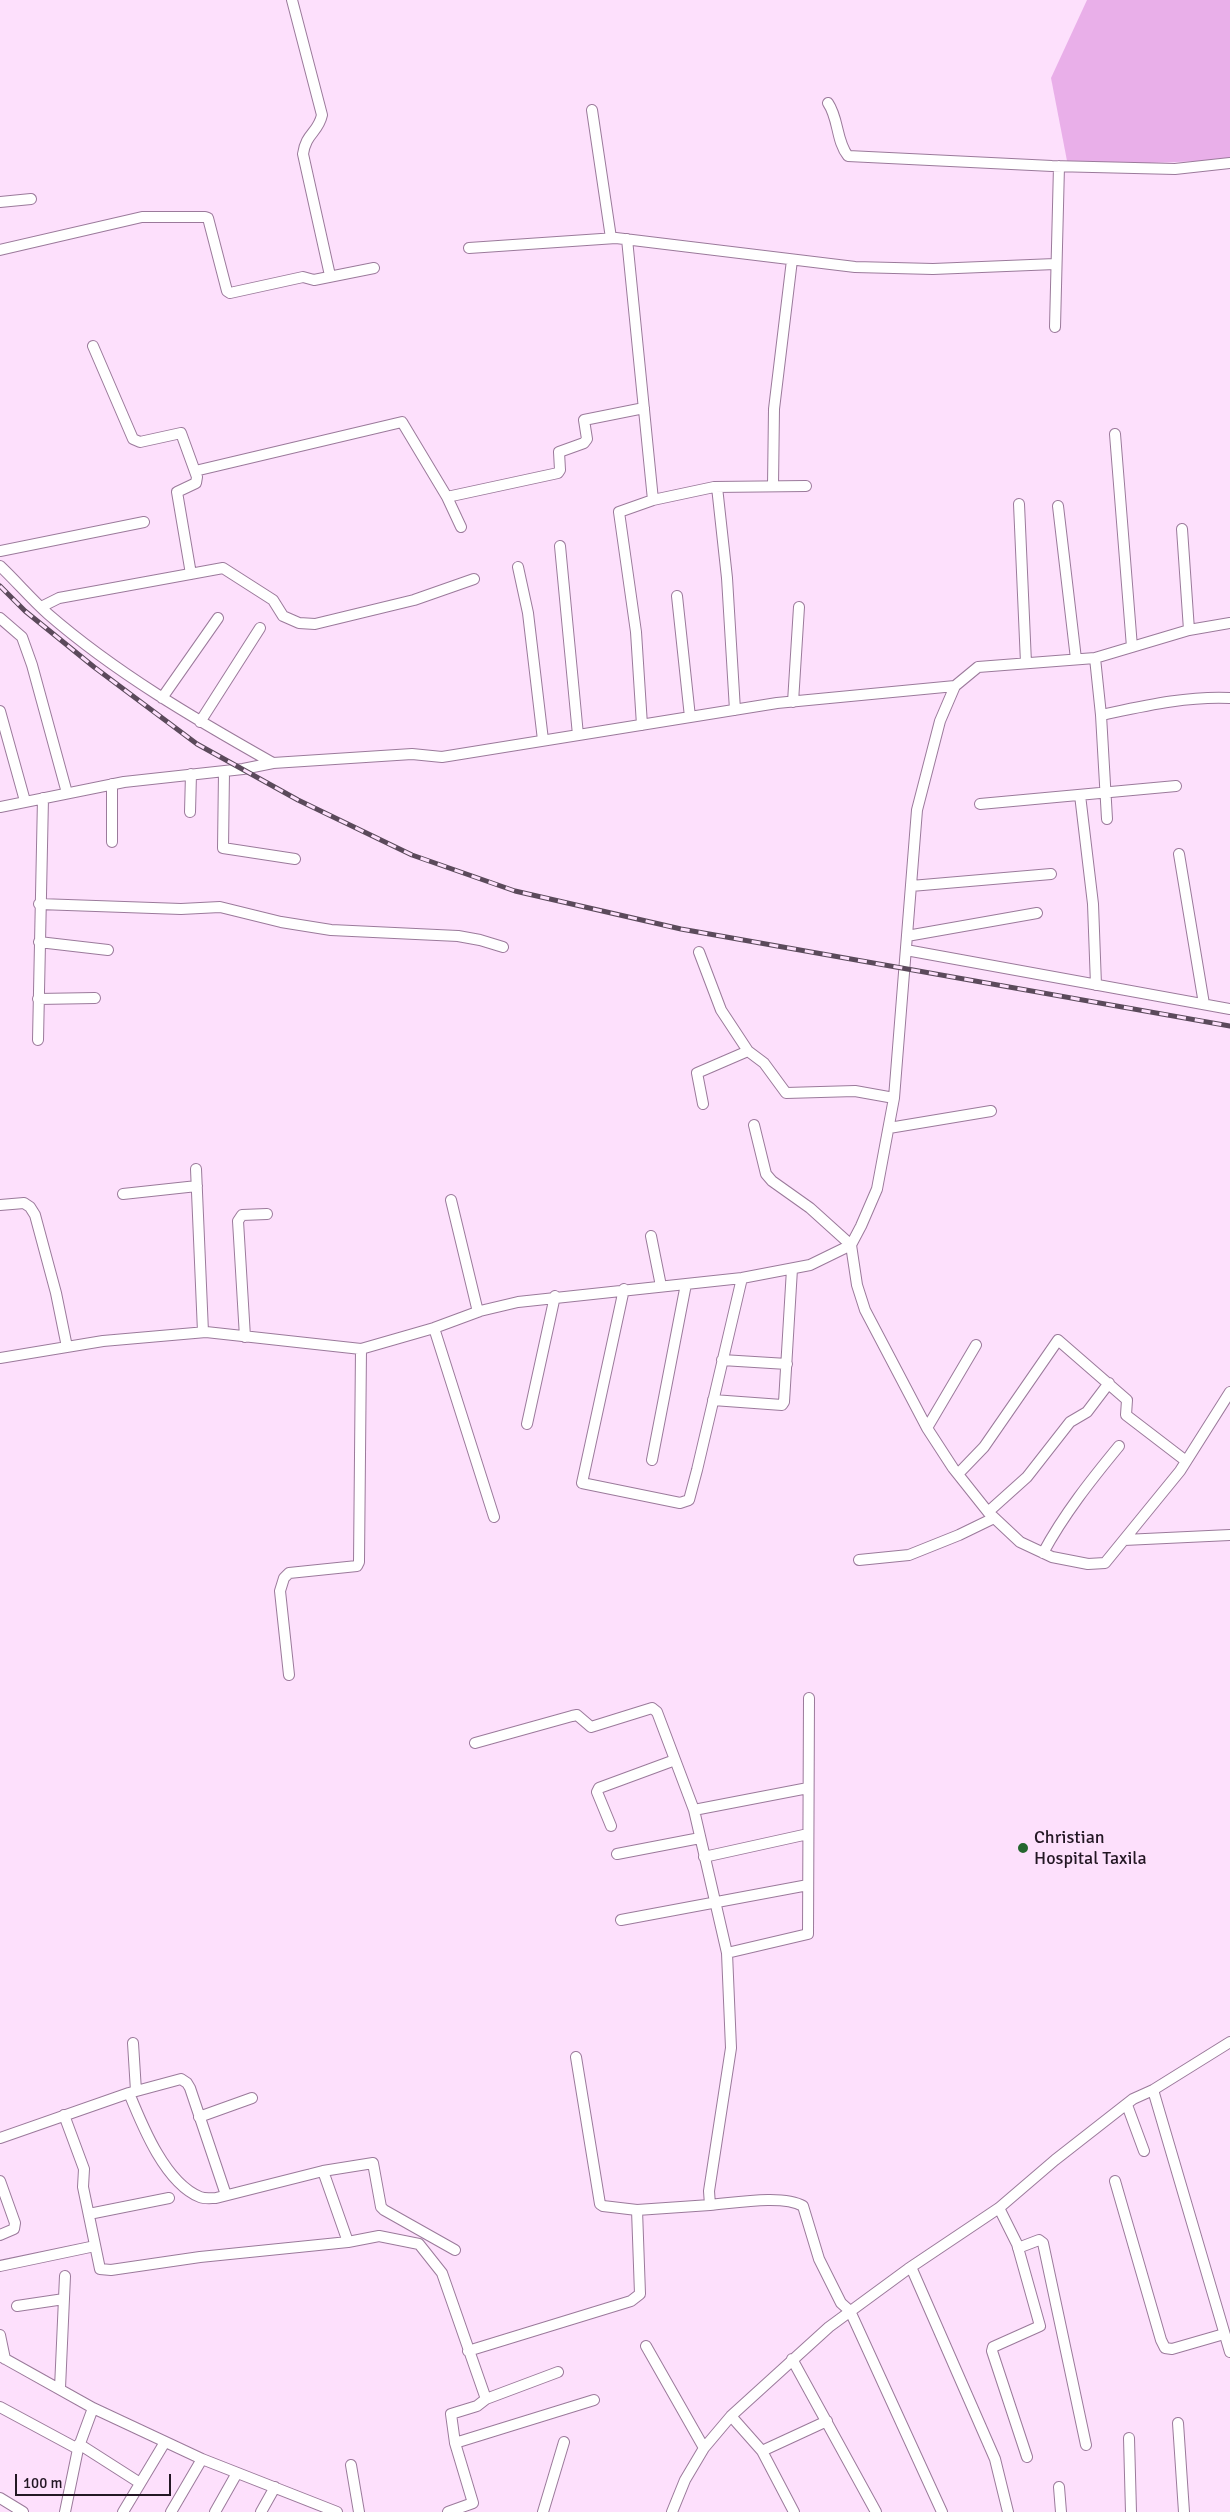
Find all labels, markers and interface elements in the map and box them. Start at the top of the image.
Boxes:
place label: Christian Hospital Taxila [1034,1827,1147,1870]
marker: Christian Hospital Taxila [1016,1841,1030,1855]
scale bar [18,2464,174,2496]
text: 100 m [23,2474,63,2492]

